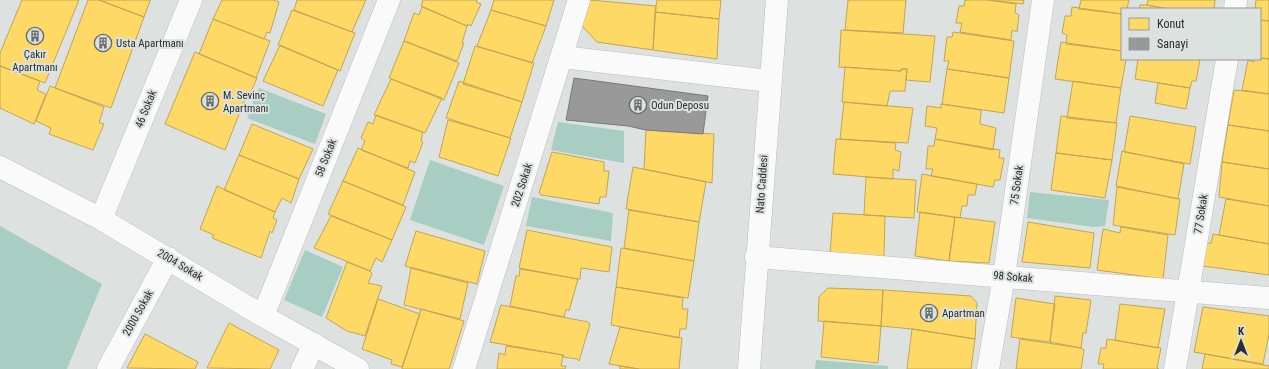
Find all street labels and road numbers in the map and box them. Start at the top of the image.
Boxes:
street label: 46 Sokak [133,88,159,130]
street label: 58 Sokak [313,137,339,179]
street label: Nato Caddesi [753,154,771,214]
street label: 202 Sokak [509,161,535,209]
street label: 75 Sokak [1008,164,1026,206]
street label: 77 Sokak [1191,193,1211,235]
street label: 2004 Sokak [155,246,205,284]
street label: 98 Sokak [993,269,1033,285]
street label: 2000 Sokak [120,288,156,338]

